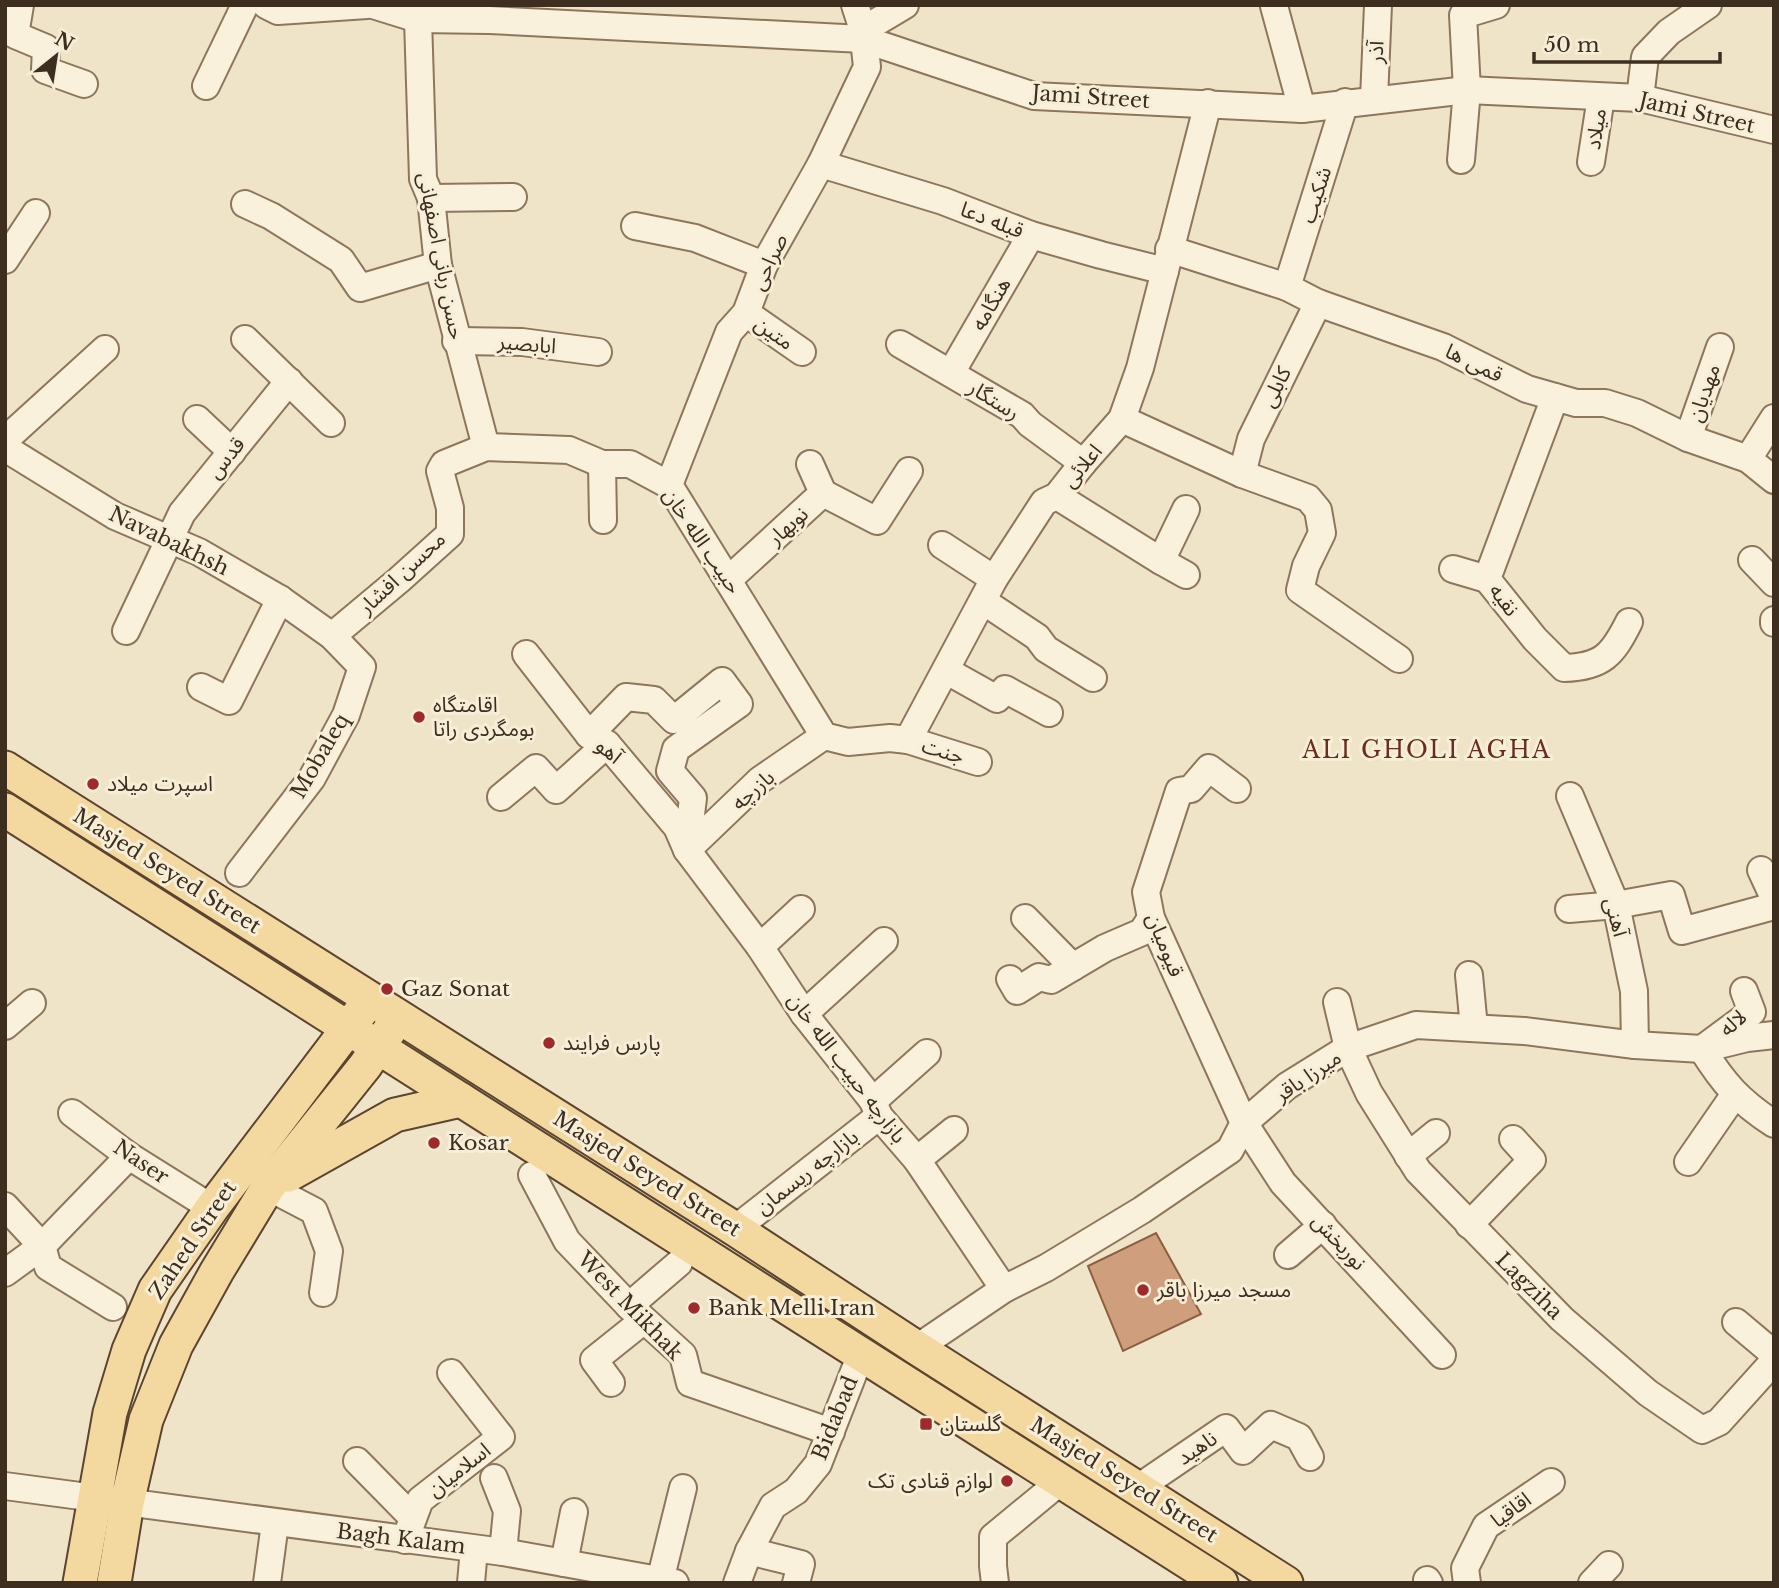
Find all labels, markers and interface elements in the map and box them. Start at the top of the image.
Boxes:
north arrow [21,21,91,91]
scale bar [1534,21,1720,65]
text: N [51,27,78,56]
text: 50 m [1544,32,1600,58]
street label: آذر [1362,39,1390,65]
street label: Jami Street [1028,80,1151,114]
street label: Jami Street [1634,86,1758,139]
street label: میلاد [1580,106,1612,152]
street label: شکیب [1295,163,1337,227]
street label: حسن ربانی اصفهانی [412,170,470,342]
street label: قبله دعا [957,196,1027,244]
street label: صراحی [745,229,793,294]
street label: هنگامه [965,273,1017,335]
street label: متین [749,310,799,356]
street label: ابابصیر [496,328,557,359]
street label: قمی ها [1441,338,1507,388]
street label: مهدیان [1682,361,1726,425]
street label: کابلی [1255,362,1297,412]
street label: رستگار [963,374,1025,426]
street label: قدس [201,432,251,484]
street label: اعلائی [1056,439,1108,493]
street label: حبیب الله خان [657,483,747,599]
street label: Navabakhsh [105,501,233,581]
street label: نوبهار [762,501,814,552]
street label: محسن افشار [352,526,451,621]
street label: نقیه [1483,579,1525,621]
place label: اقامتگاه بومگردی راتا [433,692,535,742]
street label: Mobaleq [285,709,355,803]
marker: اقامتگاه بومگردی راتا [411,709,427,725]
street label: آهو [590,732,628,770]
street label: جنت [919,732,967,770]
district label: ALI GHOLI AGHA [1301,736,1552,764]
street label: بازرچه [726,764,780,816]
place label: اسپرت میلاد [107,771,213,797]
marker: اسپرت میلاد [85,776,101,792]
street label: Masjed Seyed Street [68,803,266,939]
street label: آهنی [1598,894,1634,940]
street label: قیومیان [1140,909,1190,981]
place label: Gaz Sonat [401,976,510,1002]
marker: Gaz Sonat [379,981,395,997]
street label: بازارچه حبیب الله خان [782,988,912,1148]
street label: لاله [1714,1004,1752,1042]
place label: پارس فرایند [563,1030,661,1056]
marker: پارس فرایند [541,1035,557,1051]
street label: میرزا باقر [1269,1044,1346,1108]
street label: Masjed Seyed Street [548,1106,746,1242]
street label: بازارچه ریسمان [750,1124,864,1220]
place label: Kosar [448,1130,509,1156]
street label: Naser [108,1134,174,1190]
marker: Kosar [426,1135,442,1151]
street label: Zahed Street [144,1176,242,1304]
street label: نوربخش [1306,1208,1372,1276]
street label: West Mikhak [571,1246,688,1366]
street label: Lagziha [1490,1247,1568,1325]
place label: مسجد میرزا باقر [1156,1277,1291,1303]
marker: مسجد میرزا باقر [1135,1282,1151,1298]
place label: Bank Melli Iran [708,1295,875,1321]
marker: Bank Melli Iran [686,1300,702,1316]
street label: Bidabad [806,1372,864,1464]
place label: گلستان [940,1411,1001,1437]
street label: Masjed Seyed Street [1025,1412,1223,1548]
marker: گلستان [918,1416,934,1432]
street label: ناهید [1172,1425,1222,1471]
street label: اسلامیان [422,1437,496,1503]
place label: لوازم قنادی تک [868,1468,993,1497]
marker: لوازم قنادی تک [999,1473,1015,1489]
street label: اقاقیا [1486,1487,1536,1533]
street label: Bagh Kalam [335,1518,467,1560]

